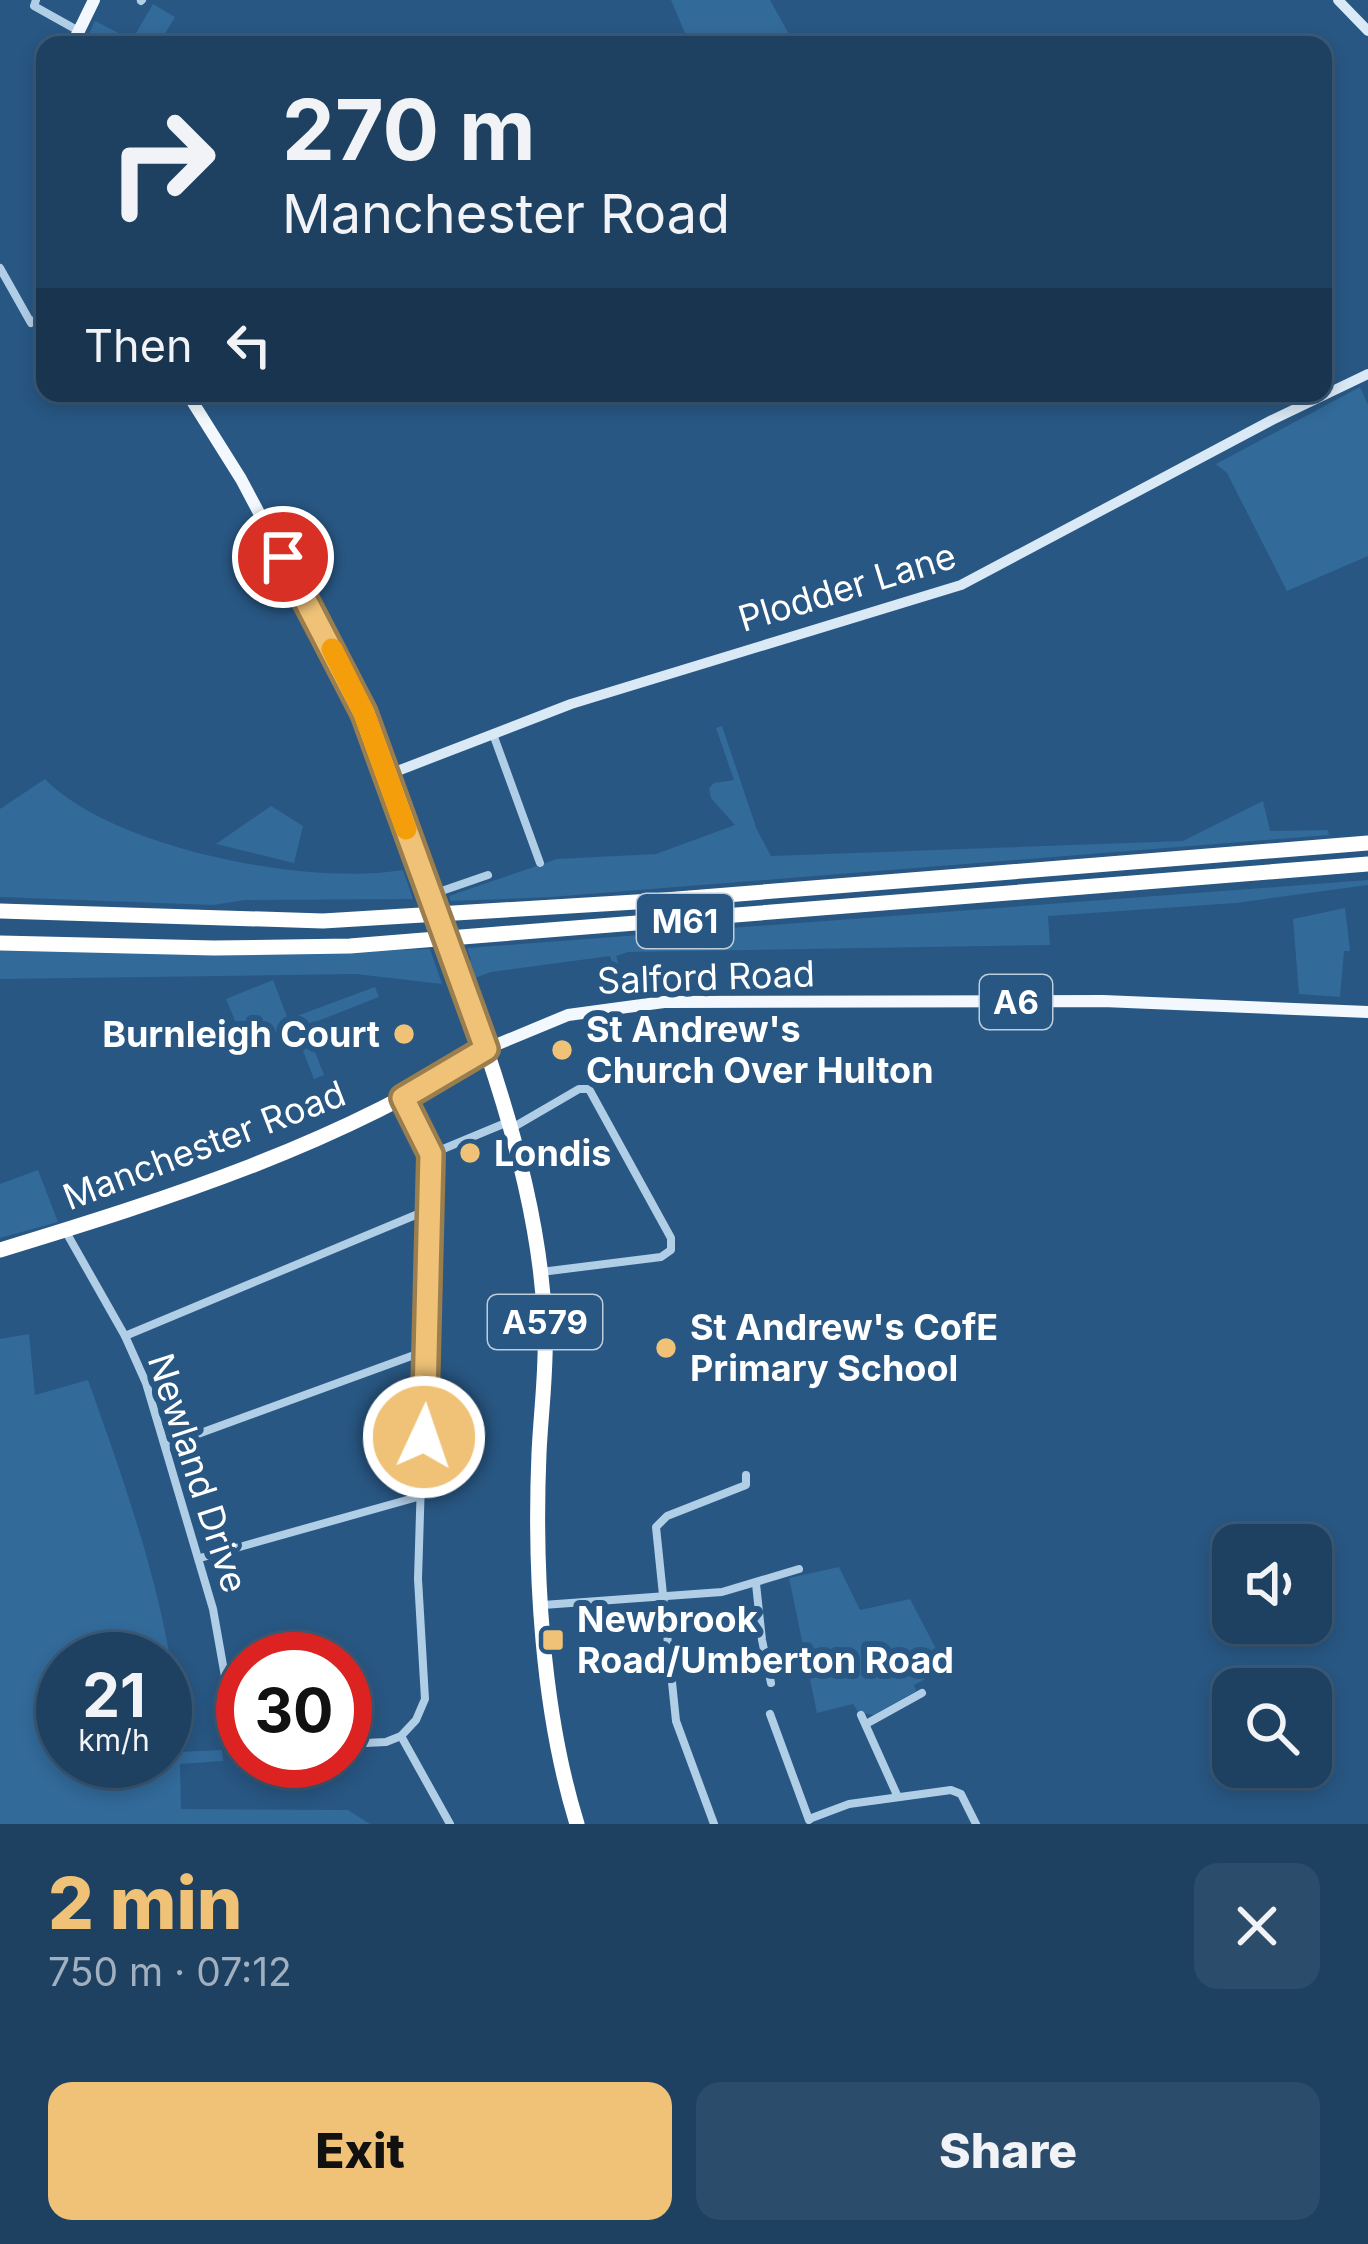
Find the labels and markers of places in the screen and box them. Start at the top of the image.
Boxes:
pin [232,506,334,608]
place label: St Andrew's Church Over Hulton [586,1007,934,1092]
place label: Burnleigh Court [102,1012,380,1056]
marker: Burnleigh Court [391,1021,417,1047]
marker: St Andrew's Church Over Hulton [549,1037,575,1063]
place label: Londis [494,1131,611,1175]
marker: Londis [457,1140,483,1166]
place label: St Andrew's CofE Primary School [690,1305,998,1390]
marker: St Andrew's CofE Primary School [653,1335,679,1361]
place label: Newbrook Road/Umberton Road [577,1597,954,1682]
marker: Newbrook Road/Umberton Road [540,1627,566,1653]

